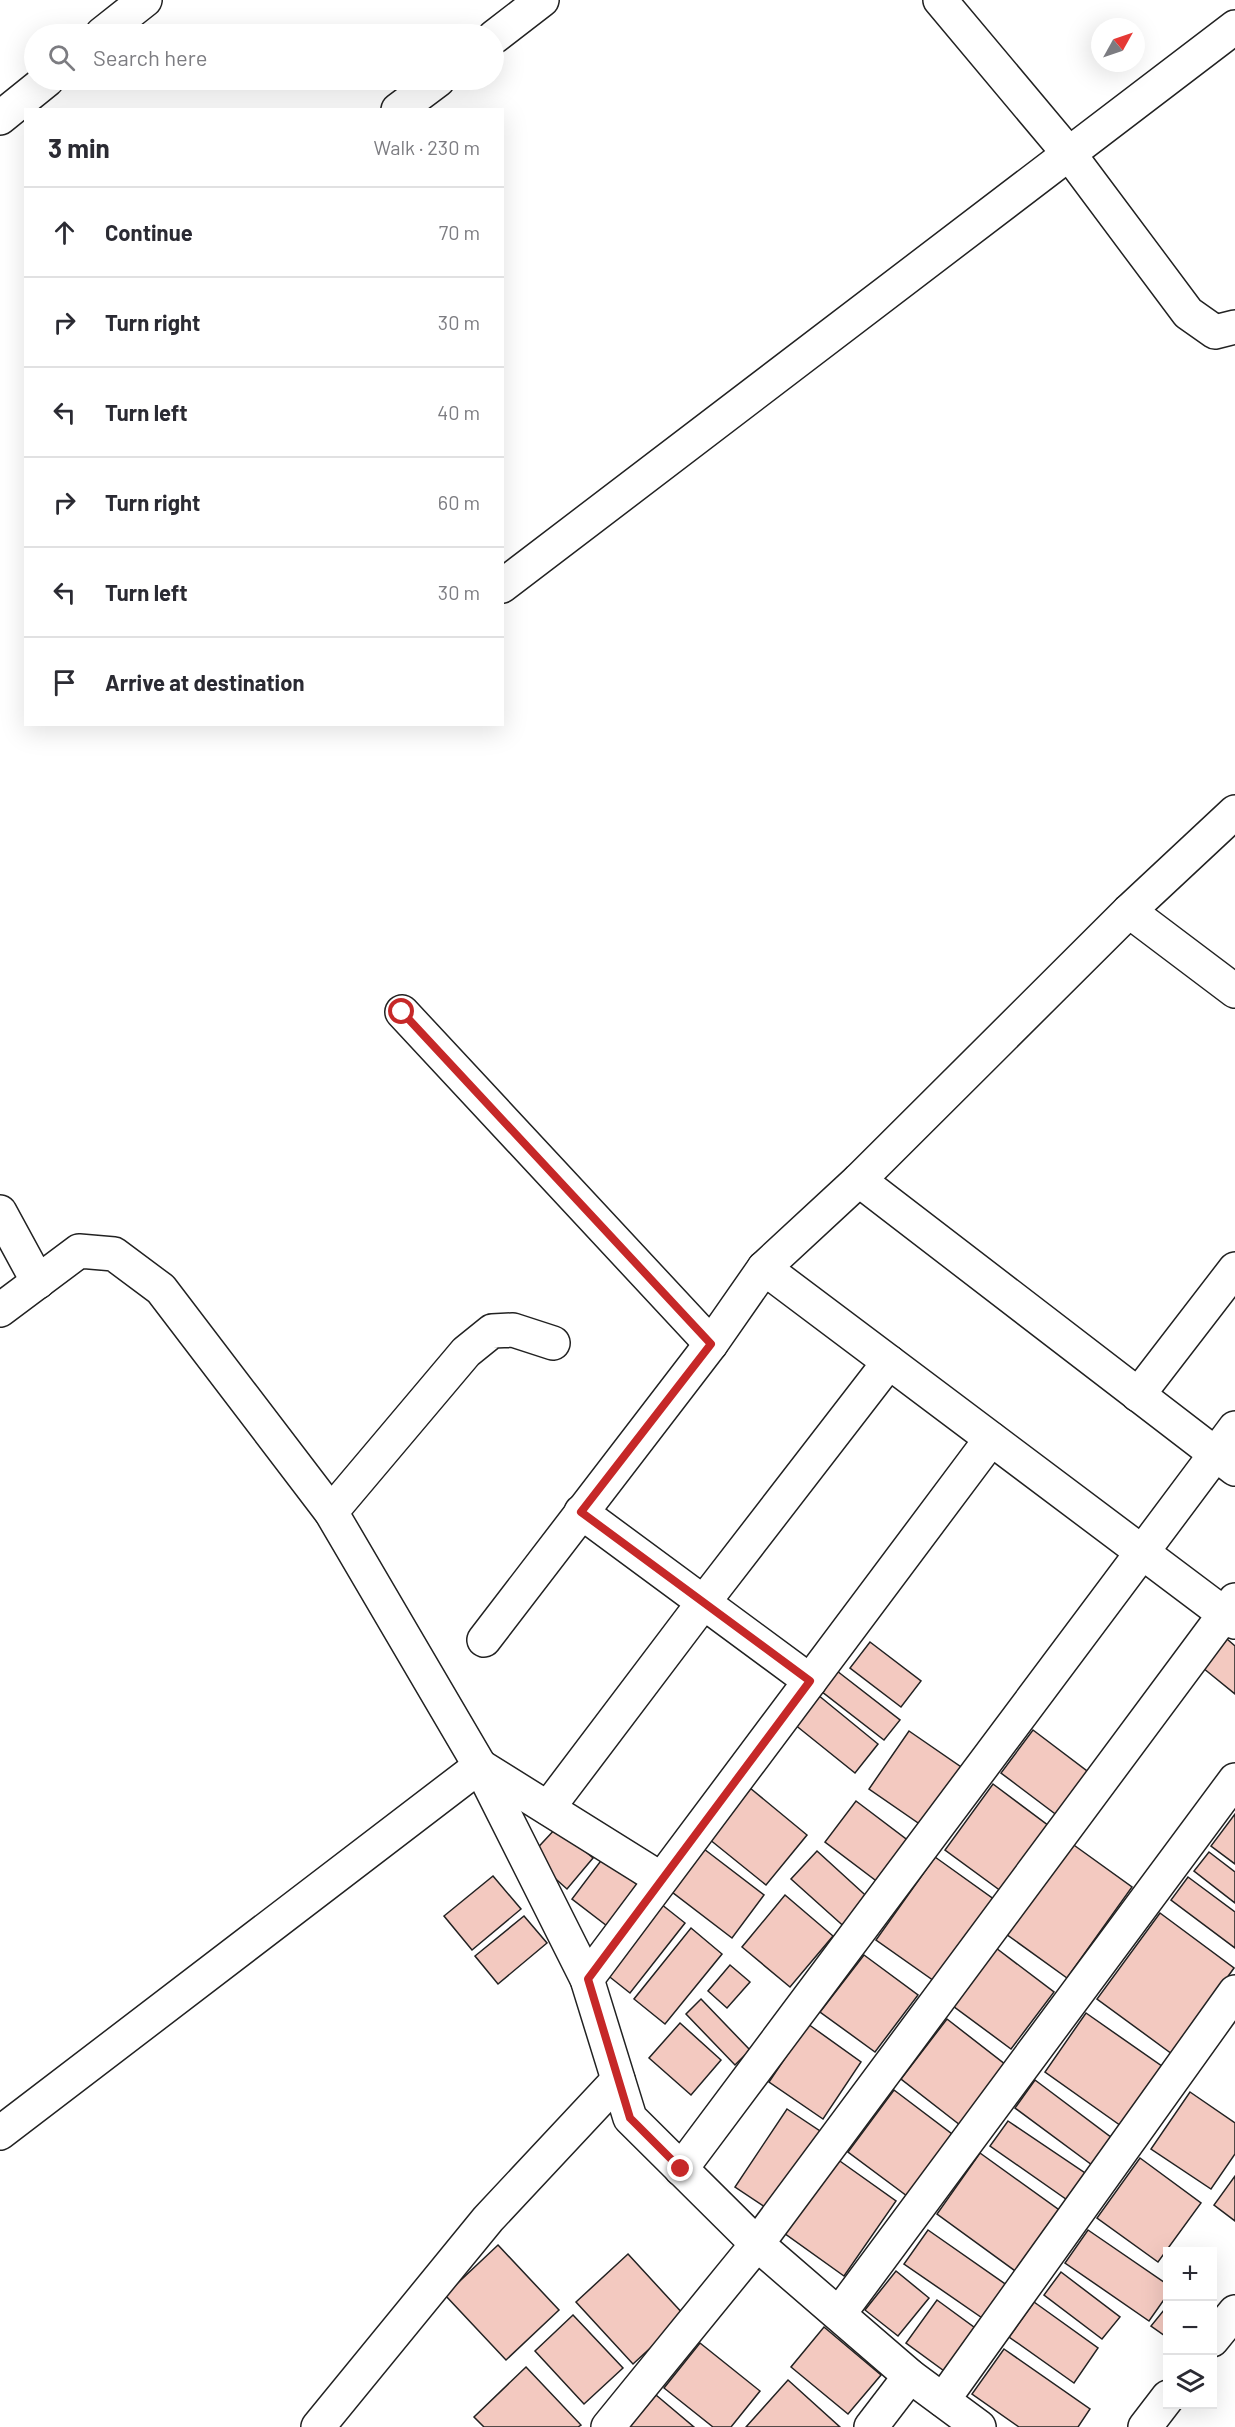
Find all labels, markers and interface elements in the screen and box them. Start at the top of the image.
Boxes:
north arrow [1091,18,1145,72]
search box [24,24,504,90]
icon: search [45,41,78,74]
text: Search here [93,44,207,70]
text: 3 min [48,132,110,163]
text: Walk · 230 m [374,135,480,159]
icon: ahead [48,216,81,249]
text: Continue [105,219,193,245]
text: 70 m [439,220,480,244]
icon: right [48,306,81,339]
text: Turn right [105,309,200,335]
text: 30 m [438,310,480,334]
icon: left [48,396,81,429]
text: Turn left [105,399,188,425]
text: 40 m [437,400,480,424]
icon: right [48,486,81,519]
text: Turn right [105,489,200,515]
text: 60 m [438,490,480,514]
icon: left [48,576,81,609]
text: Turn left [105,579,188,605]
text: 30 m [438,580,480,604]
icon: arrive [48,666,81,699]
text: Arrive at destination [105,669,304,695]
route start [388,998,414,1024]
route end [667,2155,693,2181]
map controls [1163,2247,1217,2409]
button: + [1163,2247,1217,2301]
button: − [1163,2301,1217,2355]
button: layers [1163,2355,1217,2409]

